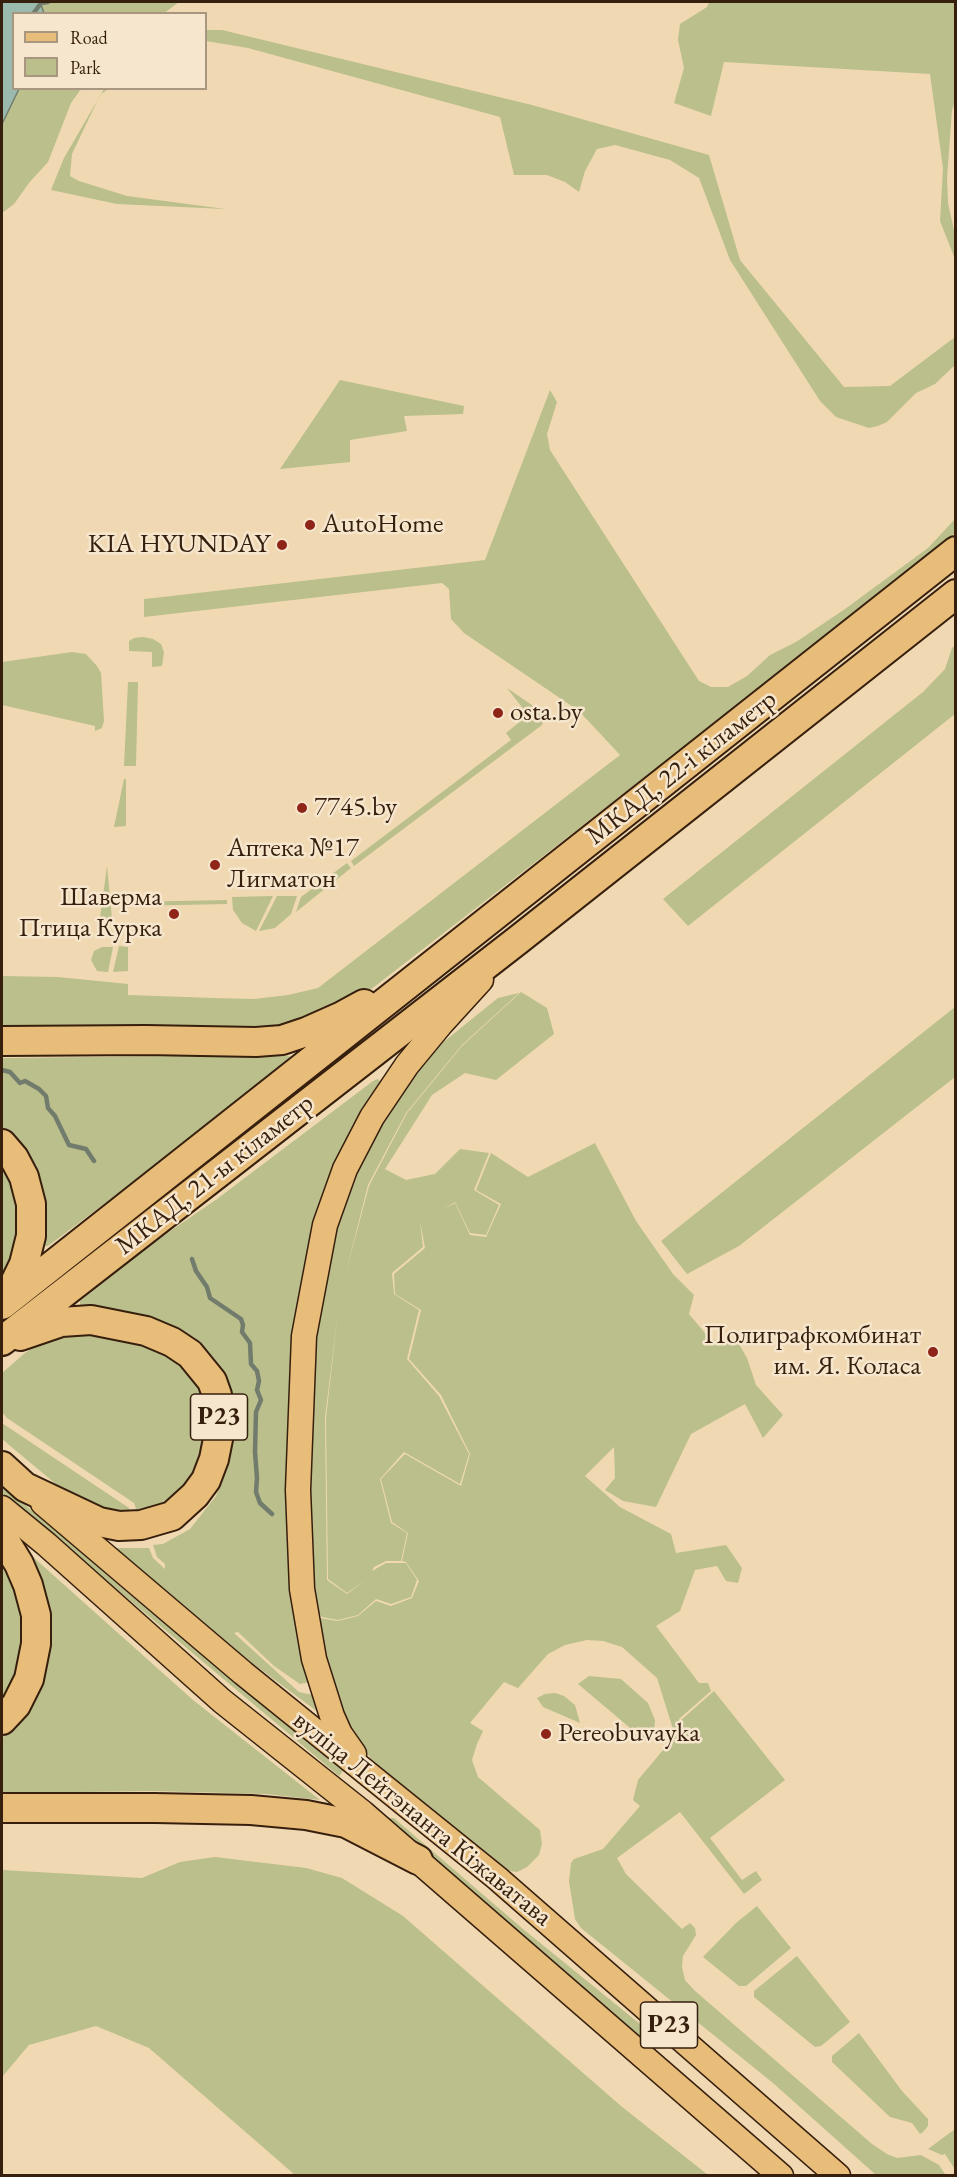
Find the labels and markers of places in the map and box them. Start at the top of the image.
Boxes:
place label: AutoHome [322,509,444,541]
marker: AutoHome [303,518,317,532]
place label: KIA HYUNDAY [88,529,270,561]
marker: KIA HYUNDAY [275,538,289,552]
place label: osta.by [510,697,583,729]
marker: osta.by [491,706,505,720]
place label: 7745.by [314,792,397,824]
marker: 7745.by [295,801,309,815]
place label: Аптека №17 Лигматон [227,833,359,896]
marker: Аптека №17 Лигматон [208,858,222,872]
place label: Шаверма Птица Курка [18,882,162,945]
marker: Шаверма Птица Курка [167,907,181,921]
place label: Полиграфкомбинат им. Я. Коласа [704,1320,921,1383]
marker: Полиграфкомбинат им. Я. Коласа [926,1345,940,1359]
place label: Pereobuvayka [558,1718,700,1750]
marker: Pereobuvayka [539,1727,553,1741]

